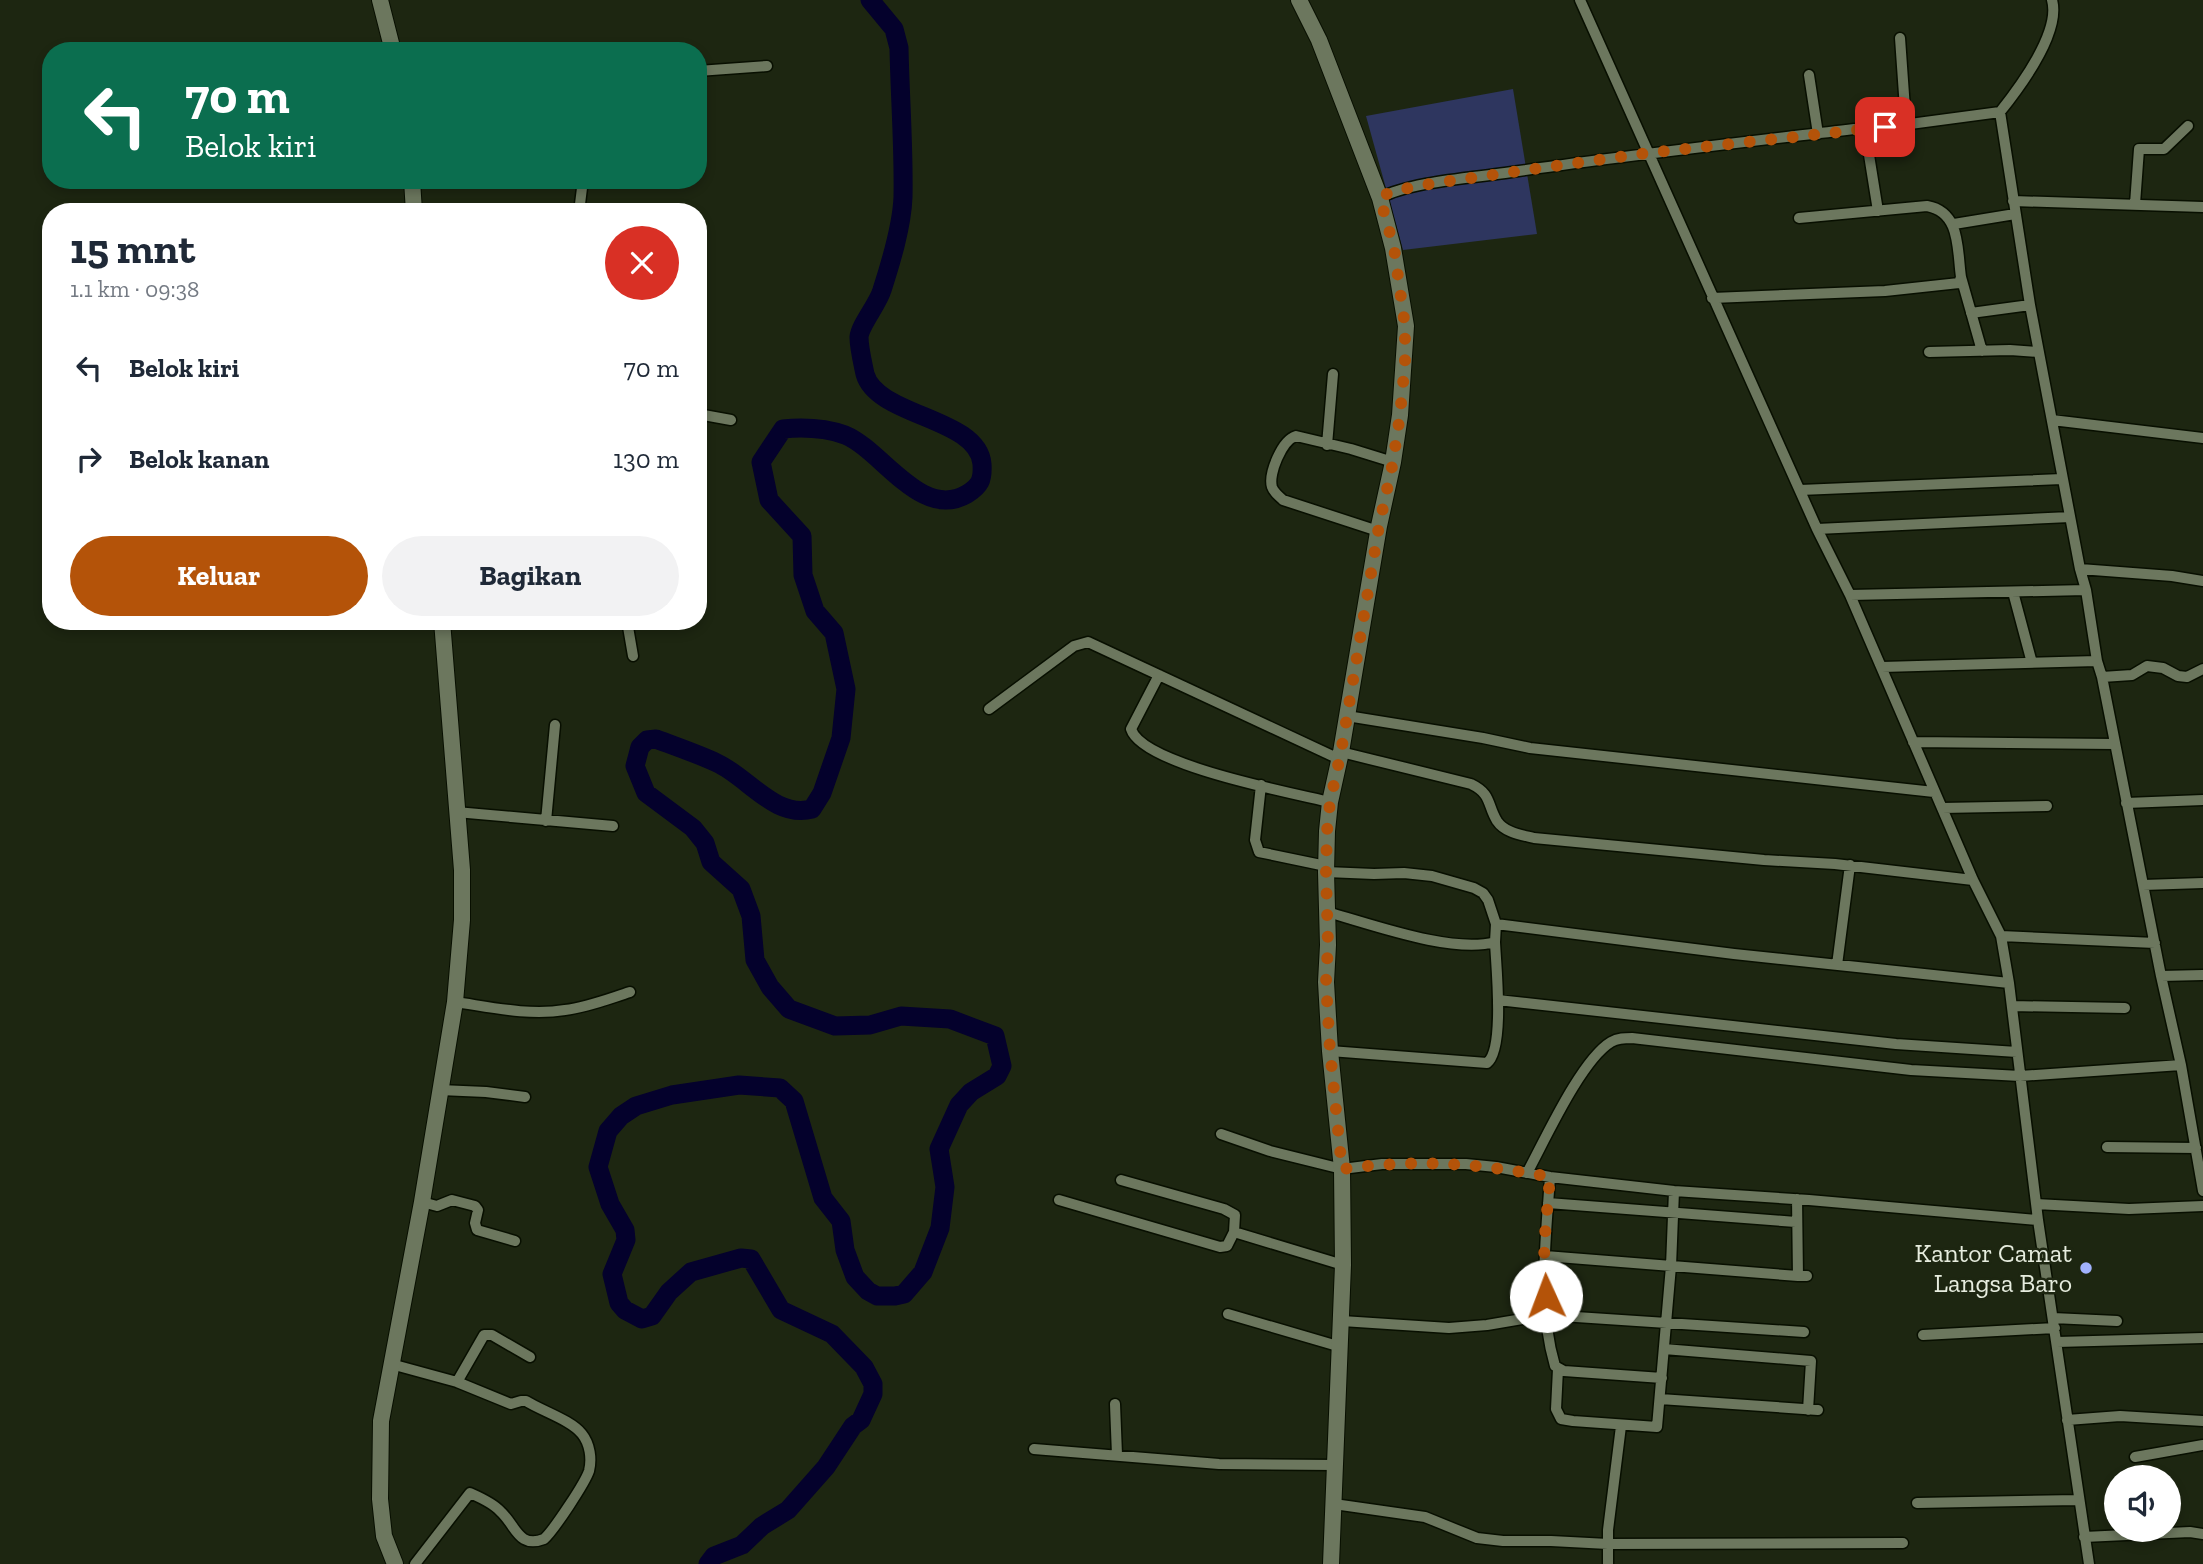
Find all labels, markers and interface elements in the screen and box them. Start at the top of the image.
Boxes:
text: 70 m [185,67,290,126]
icon: left [70,70,161,161]
pin [1855,97,1915,157]
icon: arrive [1866,108,1904,146]
text: Belok kiri [185,127,316,165]
text: 15 mnt [70,223,195,274]
button: close [605,226,679,300]
text: 1.1 km · 09:38 [70,275,199,303]
icon: left [70,349,108,387]
text: Belok kiri [129,352,239,384]
text: 70 m [623,352,679,384]
icon: right [70,440,108,478]
text: Belok kanan [129,443,270,475]
text: 130 m [613,443,679,475]
button: Keluar [70,536,368,616]
button: Bagikan [382,536,679,616]
place label: Kantor Camat Langsa Baro [1914,1237,2072,1299]
position arrow [1509,1259,1583,1333]
marker: Kantor Camat Langsa Baro [2078,1260,2094,1276]
map controls [2104,1465,2181,1542]
button: sound [2104,1465,2181,1542]

